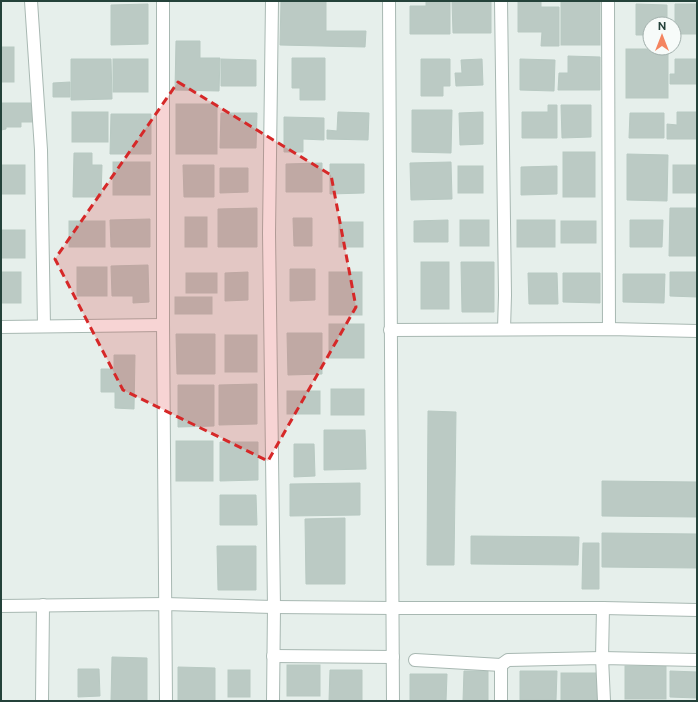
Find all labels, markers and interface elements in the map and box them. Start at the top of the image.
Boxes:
north arrow [642,16,682,56]
text: N [658,20,666,32]

